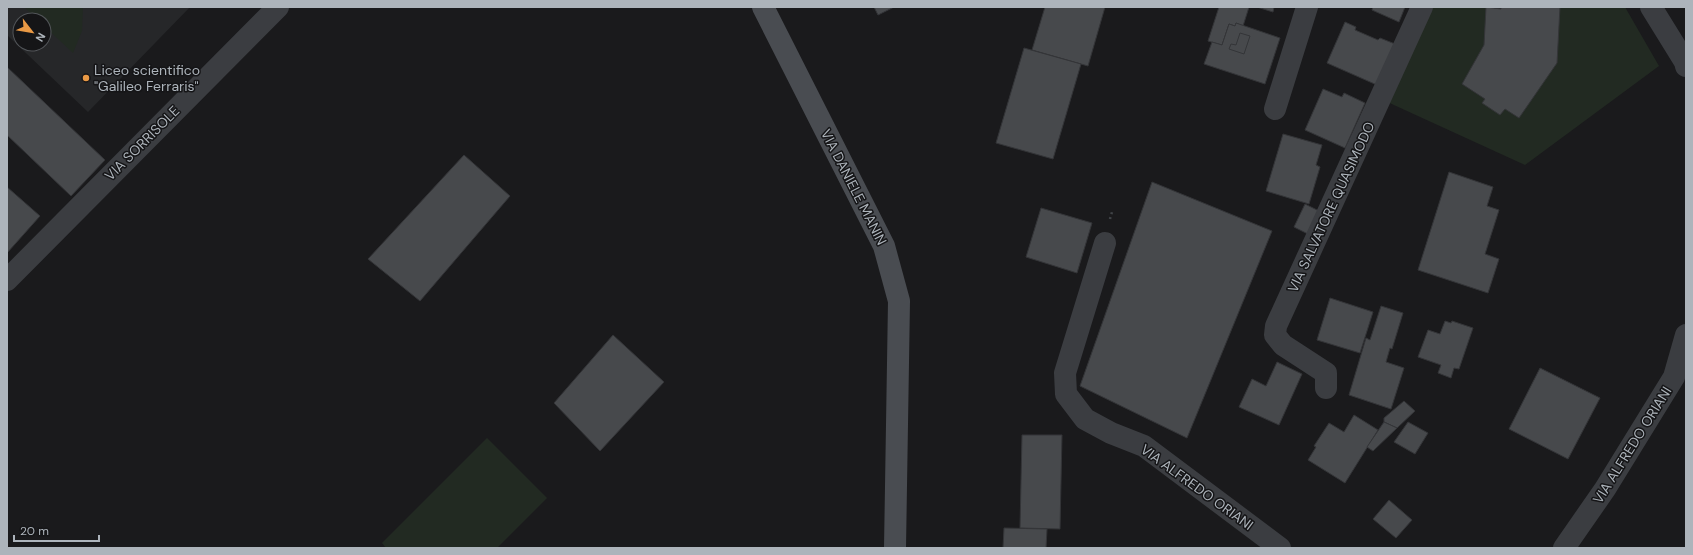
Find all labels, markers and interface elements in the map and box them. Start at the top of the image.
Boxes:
north arrow [12,12,52,52]
text: N [33,30,49,44]
place label: Liceo scientifico "Galileo Ferraris" [94,61,200,95]
marker: Liceo scientifico "Galileo Ferraris" [81,73,91,83]
street label: VIA SORRISOLE [101,102,183,184]
street label: VIA SALVATORE QUASIMODO [1283,119,1379,295]
street label: VIA DANIELE MANIN [817,126,891,248]
street label: VIA ALFREDO ORIANI [1589,383,1675,507]
street label: VIA ALFREDO ORIANI [1137,440,1257,534]
scale bar [14,517,99,543]
text: 20 m [20,523,49,539]

